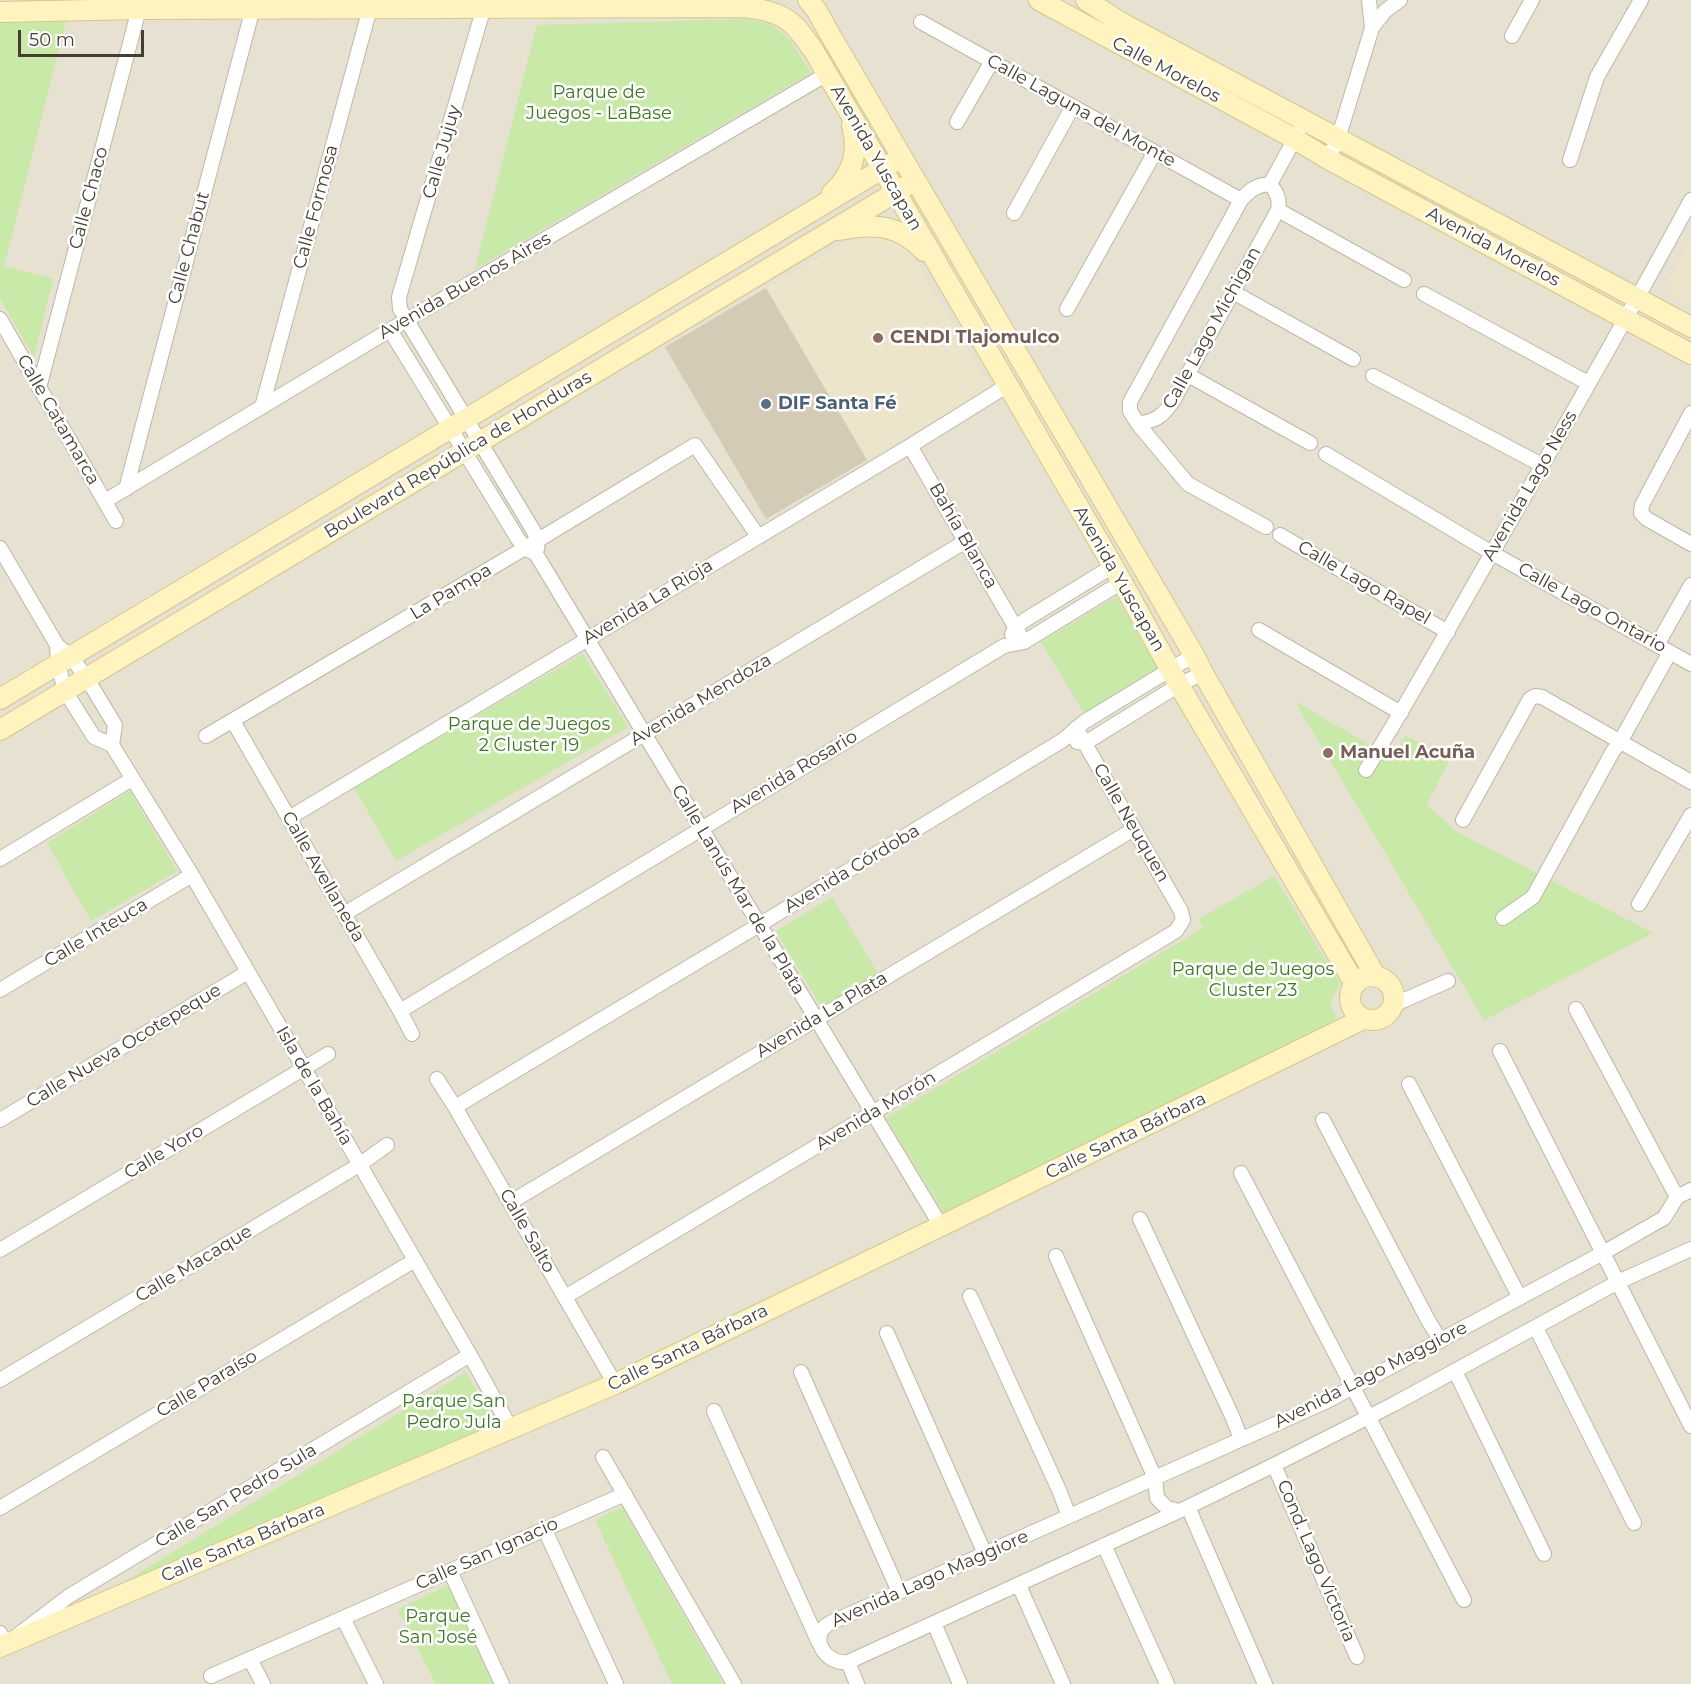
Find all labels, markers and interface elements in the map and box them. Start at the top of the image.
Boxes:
scale bar [21,18,147,56]
text: 50 m [29,29,75,51]
street label: Calle Morelos [1108,32,1224,108]
street label: Calle Laguna del Monte [983,50,1179,172]
street label: Avenida Yuscapan [825,81,927,235]
park label: Parque de Juegos - LaBase [526,82,672,124]
street label: Calle Jujuy [418,103,466,201]
street label: Calle Formosa [289,143,343,271]
street label: Calle Chaco [65,144,113,252]
street label: Calle Chabut [164,189,214,307]
street label: Avenida Morelos [1422,203,1564,291]
street label: Avenida Buenos Aires [375,228,555,344]
street label: Calle Lago Michigan [1158,243,1266,413]
place label: CENDI Tlajomulco [890,327,1059,349]
marker: CENDI Tlajomulco [871,331,885,345]
street label: Calle Catamarca [12,351,104,489]
street label: Boulevard República de Honduras [320,366,596,544]
place label: DIF Santa Fé [778,393,897,415]
marker: DIF Santa Fé [759,397,773,411]
street label: Avenida Lago Ness [1478,407,1582,565]
street label: Bahía Blanca [924,479,1002,593]
street label: Avenida Yuscapan [1068,502,1170,656]
street label: Calle Lago Rapel [1294,536,1434,630]
street label: Avenida La Rioja [579,555,717,649]
street label: Calle Lago Ontario [1514,558,1670,658]
street label: La Pampa [406,559,496,625]
street label: Avenida Mendoza [627,649,775,751]
park label: Parque de Juegos 2 Cluster 19 [448,714,610,756]
street label: Avenida Rosario [727,726,861,818]
place label: Manuel Acuña [1340,742,1475,764]
marker: Manuel Acuña [1321,746,1335,760]
street label: Calle Neuquen [1088,760,1174,886]
street label: Calle Lanús Mar de la Plata [667,781,809,999]
street label: Calle Avellaneda [277,808,369,946]
street label: Avenida Córdoba [780,820,924,918]
street label: Calle Inteuca [40,894,152,972]
park label: Parque de Juegos Cluster 23 [1172,959,1334,1002]
street label: Avenida La Plata [752,967,892,1063]
street label: Calle Nueva Ocotepeque [23,979,225,1113]
street label: Isla de la Bahía [271,1022,357,1150]
street label: Avenida Morón [812,1067,940,1155]
street label: Calle Santa Bárbara [1042,1088,1210,1184]
street label: Calle Yoro [121,1120,207,1184]
street label: Calle Salto [494,1185,560,1277]
street label: Calle Macaque [132,1221,256,1307]
street label: Calle Santa Bárbara [604,1300,772,1396]
street label: Avenida Lago Maggiore [1271,1317,1471,1433]
street label: Calle Paraíso [153,1345,261,1423]
park label: Parque San Pedro Jula [402,1391,506,1434]
street label: Calle San Pedro Sula [151,1439,321,1553]
street label: Cond. Lago Victoria [1272,1477,1360,1645]
street label: Calle Santa Bárbara [158,1499,328,1587]
street label: Calle San Ignacio [412,1513,562,1595]
street label: Avenida Lago Maggiore [828,1526,1032,1632]
park label: Parque San José [399,1606,477,1648]

